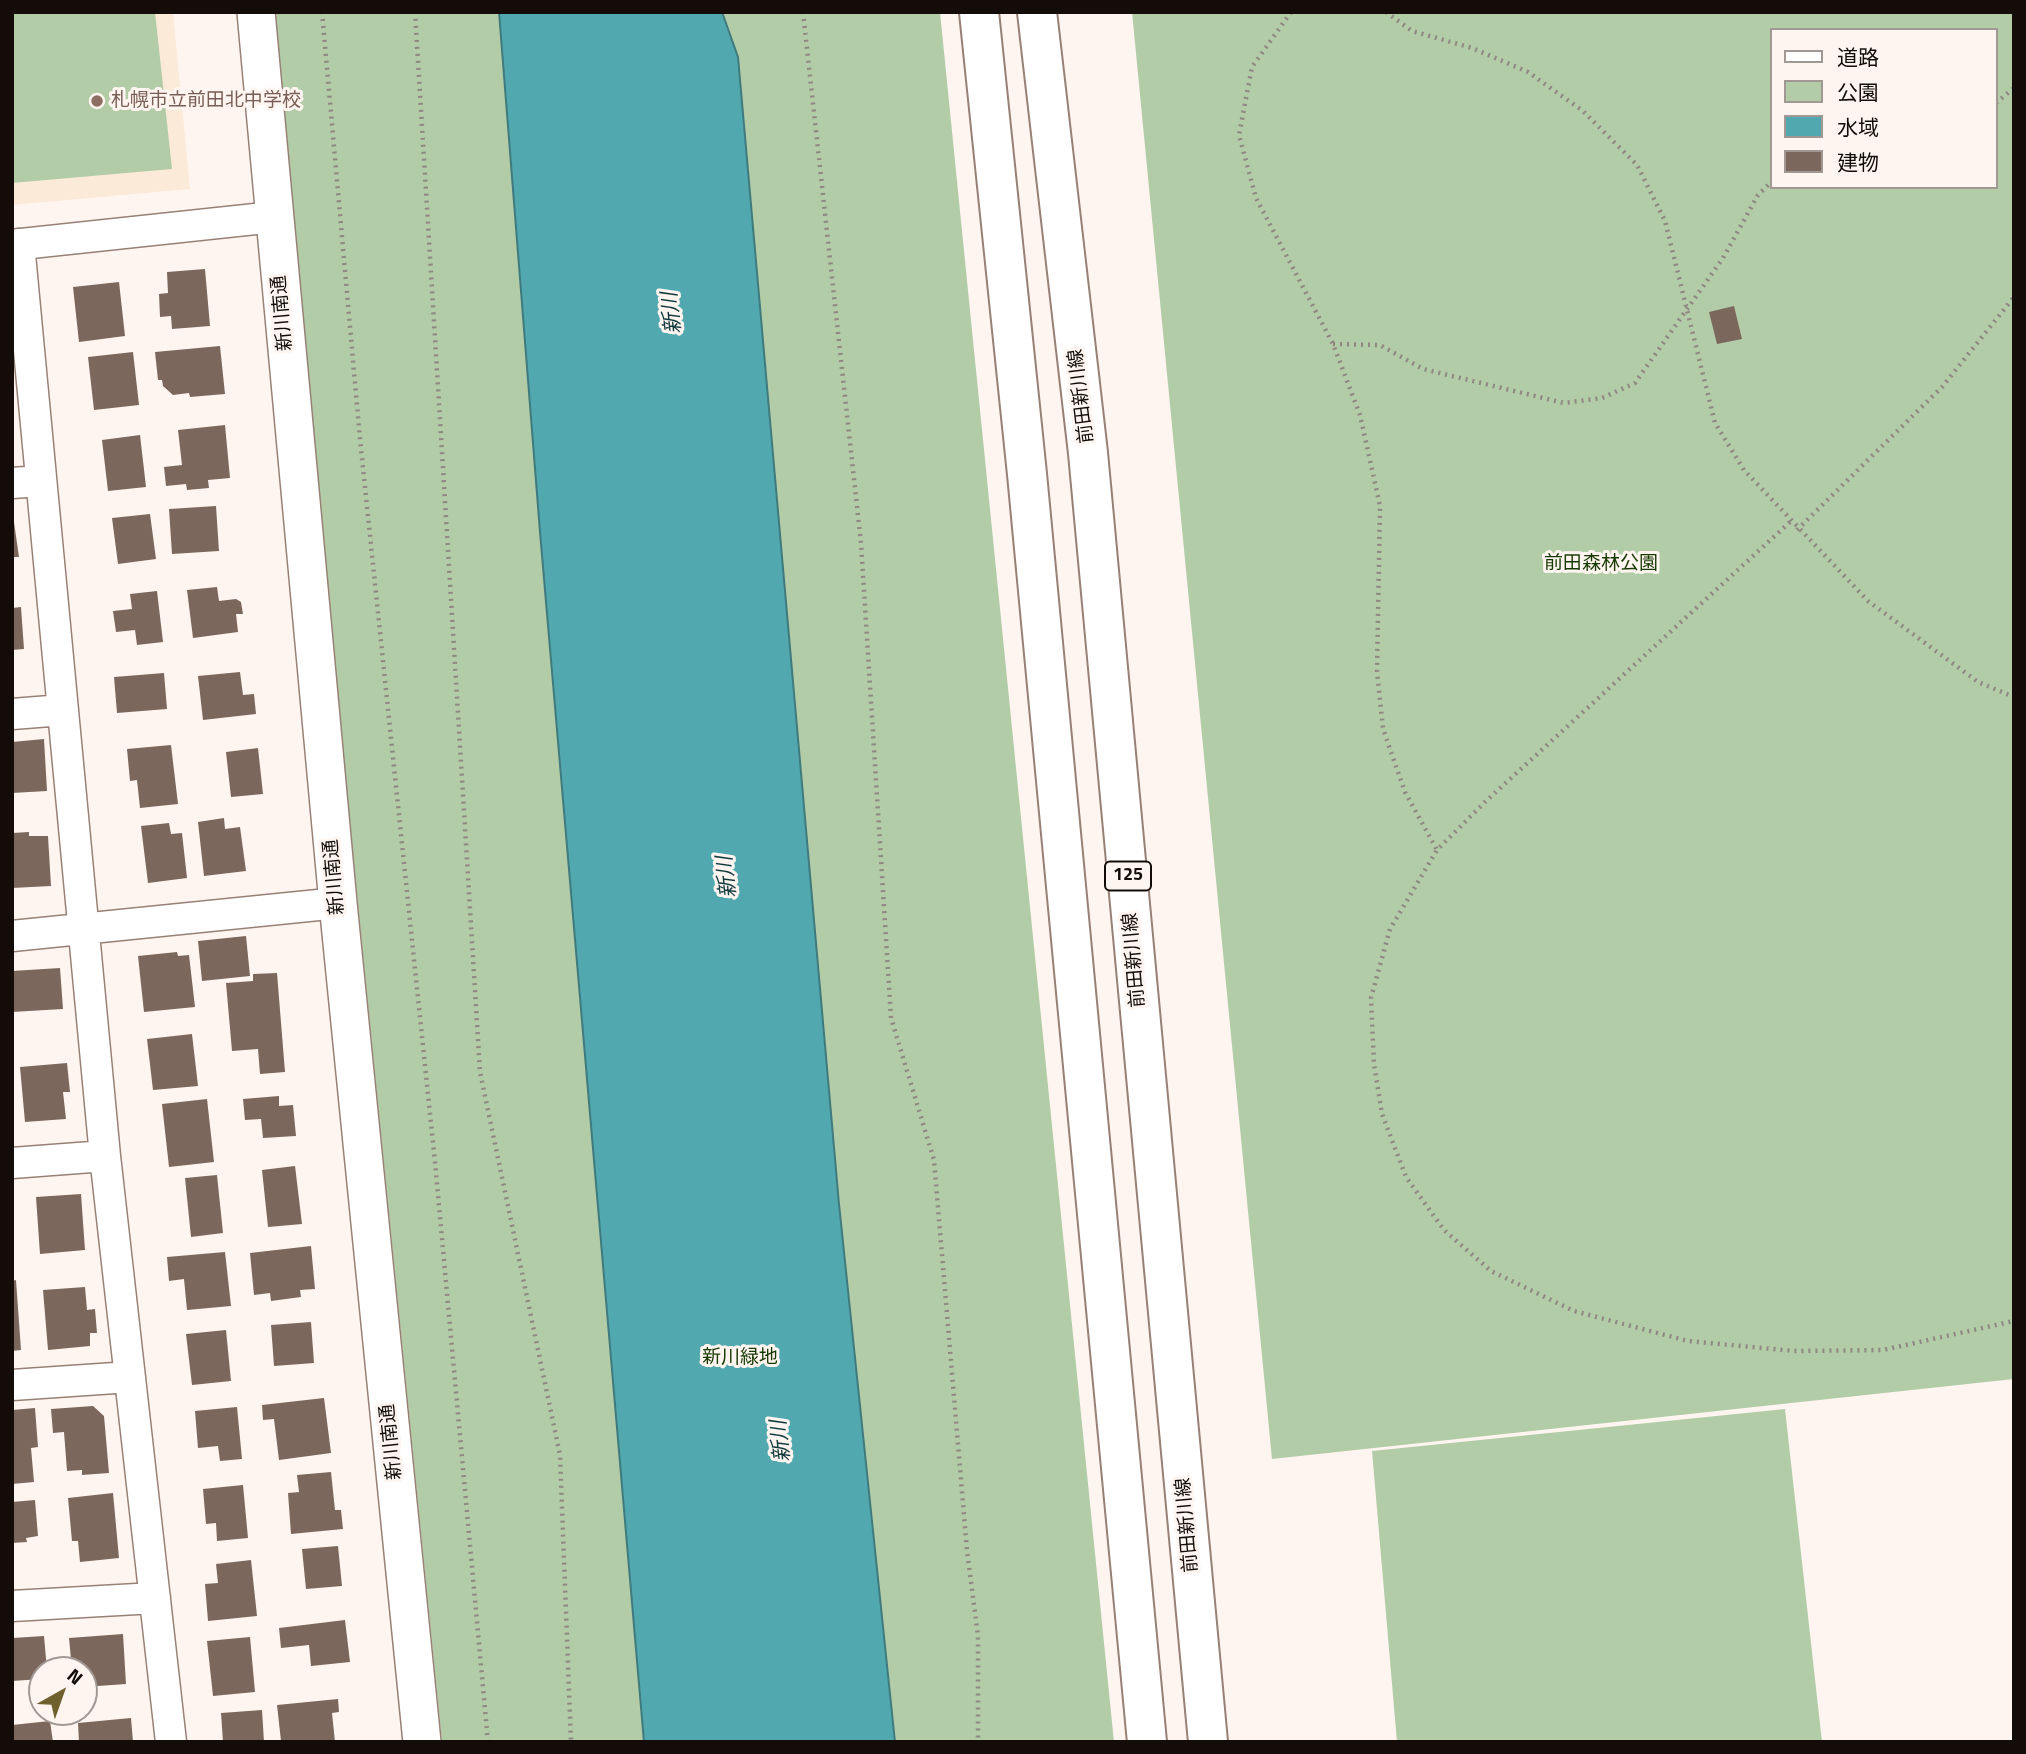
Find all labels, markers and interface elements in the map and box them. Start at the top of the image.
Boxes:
legend [1770,28,1998,189]
text: 道路 [1837,41,1879,73]
text: 公園 [1837,76,1879,108]
place label: 札幌市立前田北中学校 [111,90,301,112]
marker: 札幌市立前田北中学校 [89,93,105,109]
text: 水域 [1837,111,1879,143]
text: 建物 [1837,146,1879,178]
street label: 新川南通 [268,274,298,352]
water label: 新川 [658,291,688,335]
street label: 前田新川線 [1065,347,1099,445]
park label: 前田森林公園 [1544,553,1658,575]
street label: 新川南通 [320,838,350,916]
water label: 新川 [713,855,743,899]
road number: 125 [1105,862,1151,890]
street label: 前田新川線 [1120,912,1150,1008]
park label: 新川緑地 [702,1347,778,1369]
street label: 新川南通 [377,1403,407,1481]
water label: 新川 [767,1419,797,1463]
street label: 前田新川線 [1173,1477,1203,1573]
north arrow [28,1656,98,1726]
text: N [61,1661,90,1691]

